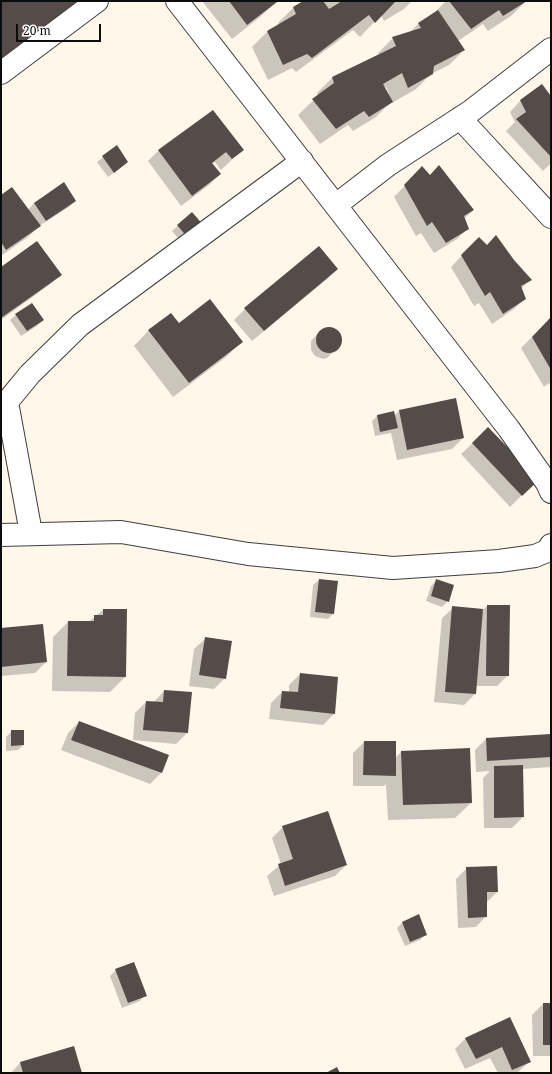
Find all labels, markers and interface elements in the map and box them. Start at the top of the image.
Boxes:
scale bar [18,16,103,42]
text: 20 m [23,22,51,39]

